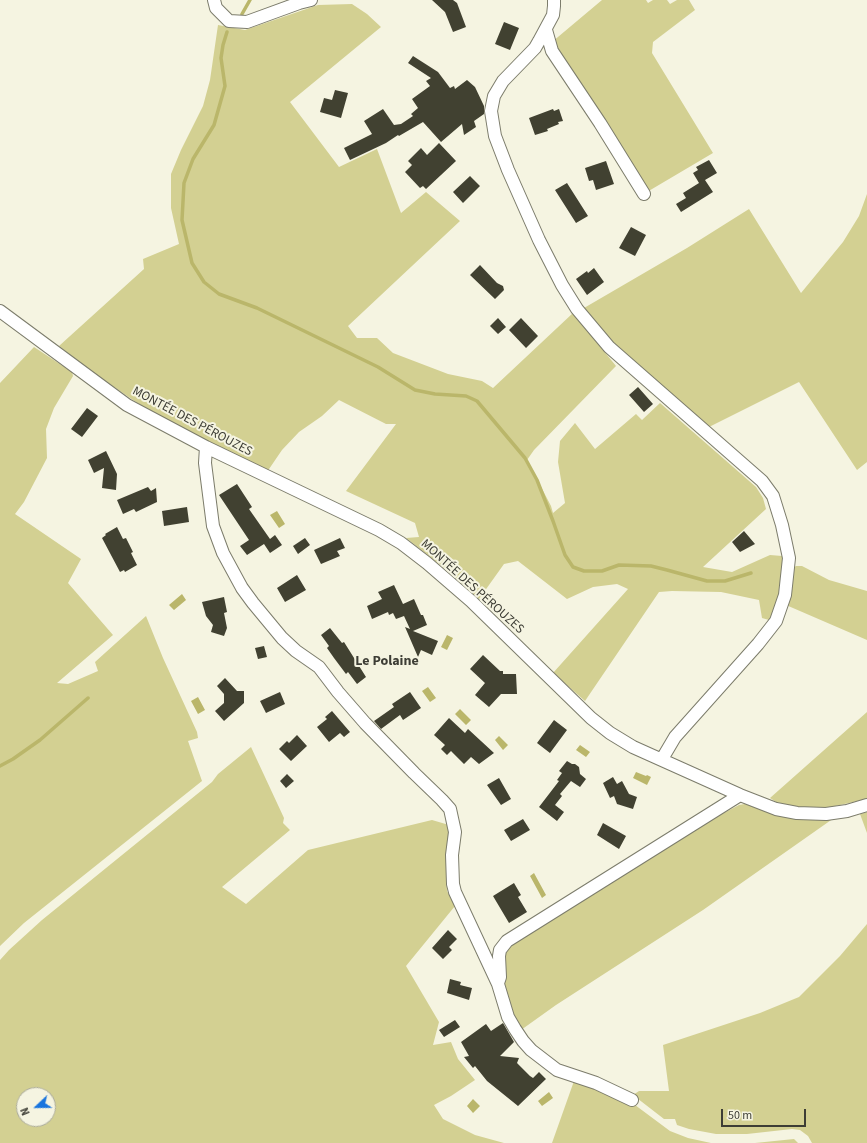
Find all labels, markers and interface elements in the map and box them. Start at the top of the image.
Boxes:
street label: MONTÉE DES PÉROUZES [129,384,255,460]
street label: MONTÉE DES PÉROUZES [417,537,527,637]
district label: Le Polaine [355,654,419,670]
north arrow [16,1087,56,1127]
scale bar [723,1101,808,1127]
text: N [17,1105,34,1118]
text: 50 m [728,1107,752,1124]

